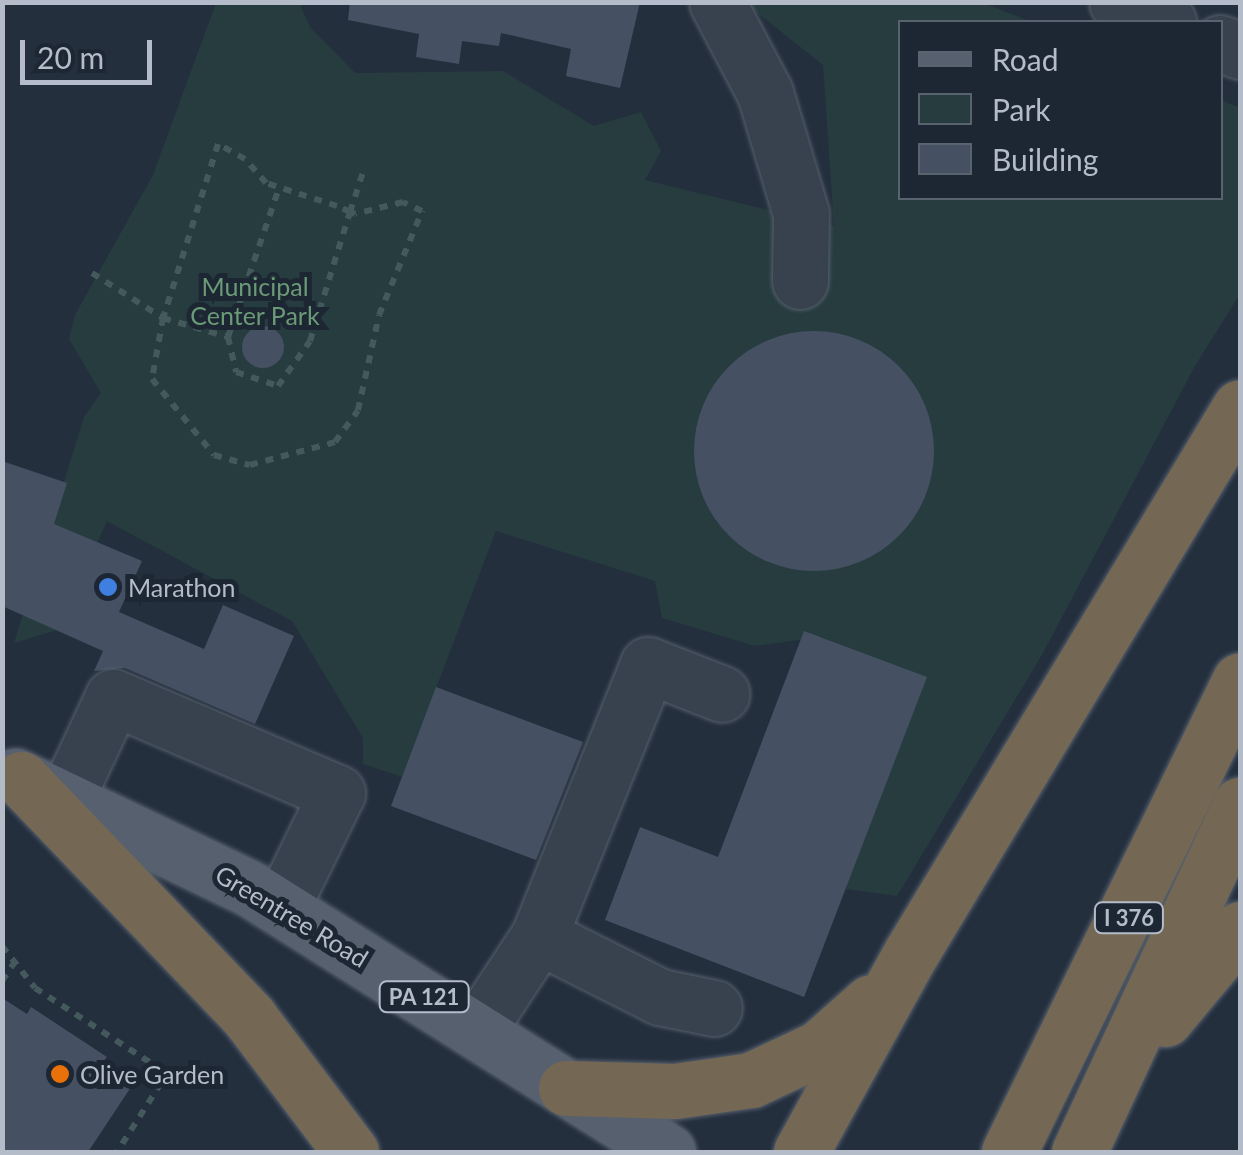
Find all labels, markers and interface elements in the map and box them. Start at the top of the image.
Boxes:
scale bar [25,20,158,82]
legend [898,20,1223,200]
text: 20 m [37,39,104,75]
text: Road [992,41,1059,77]
text: Park [992,91,1051,127]
text: Building [992,141,1098,177]
park label: Municipal Center Park [190,272,320,331]
place label: Marathon [128,572,235,602]
marker: Marathon [97,576,119,598]
street label: Greentree Road [210,859,374,973]
road number: I 376 [1092,901,1166,935]
road number: PA 121 [376,980,472,1014]
place label: Olive Garden [80,1059,224,1089]
marker: Olive Garden [49,1063,71,1085]

